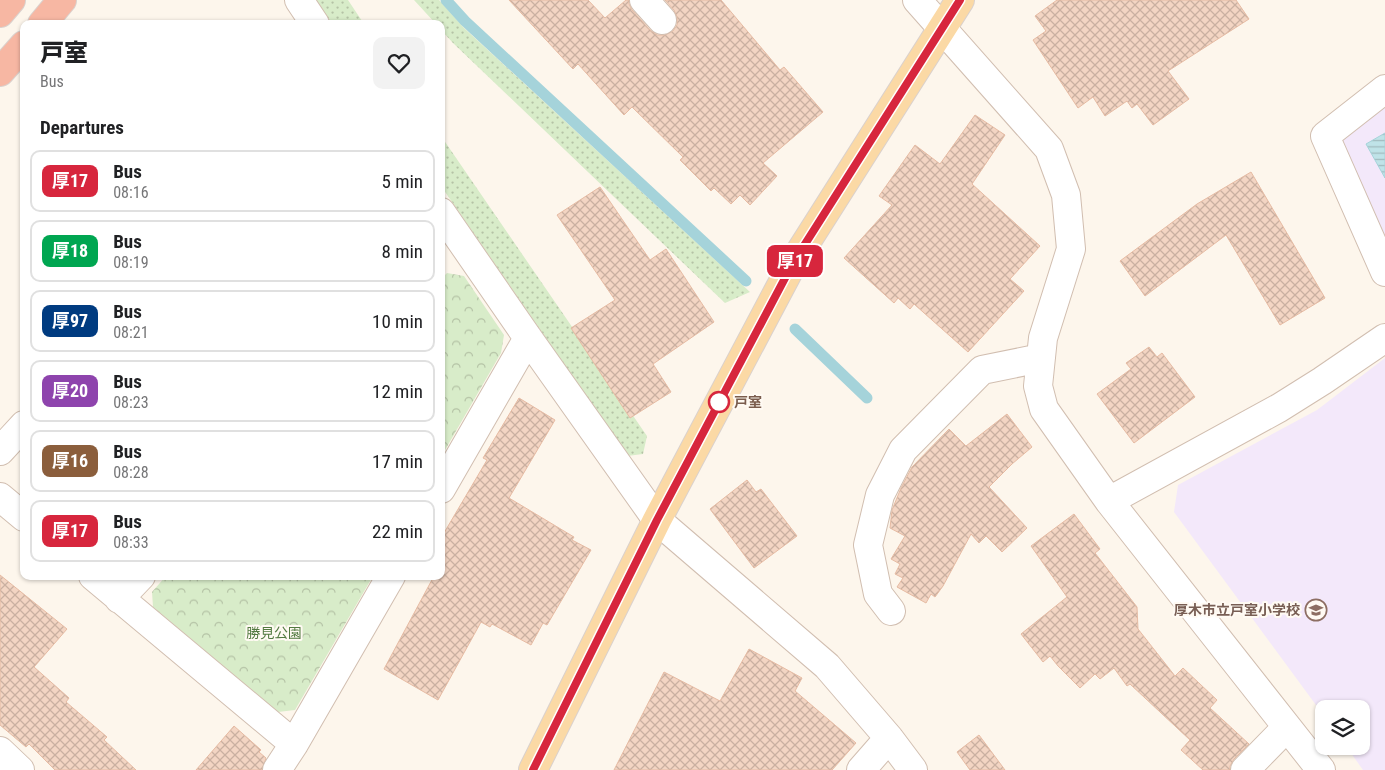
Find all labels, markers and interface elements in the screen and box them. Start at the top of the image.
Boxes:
button: heart [373,37,425,89]
text: 戸室 [40,39,88,67]
text: Bus [40,72,64,91]
text: Departures [40,116,124,139]
text: Bus [113,160,142,183]
text: 厚17 [52,170,88,191]
text: 5 min [381,170,423,193]
text: 08:16 [113,183,149,202]
text: Bus [113,230,142,253]
text: 厚18 [52,240,88,261]
text: 8 min [381,240,423,263]
line badge: 厚17 [766,245,824,277]
text: 厚17 [777,250,813,271]
text: 08:19 [113,253,149,272]
text: Bus [113,300,142,323]
text: 厚97 [52,310,88,331]
text: 10 min [372,310,423,333]
text: 08:21 [113,323,149,342]
text: Bus [113,370,142,393]
text: 厚20 [52,380,88,401]
text: 12 min [372,380,423,403]
marker: 戸室 [708,391,730,413]
text: 08:23 [113,393,149,412]
place label: 戸室 [734,394,762,410]
text: Bus [113,440,142,463]
text: 厚16 [52,450,88,471]
text: 17 min [372,450,423,473]
text: 08:28 [113,463,149,482]
text: Bus [113,510,142,533]
text: 厚17 [52,520,88,541]
text: 22 min [372,520,423,543]
text: 08:33 [113,533,149,552]
school or university icon: 厚木市立戸室小学校 [1304,598,1328,622]
place label: 厚木市立戸室小学校 [1174,602,1300,618]
park label: 勝見公園 [246,625,302,641]
map controls [1315,700,1370,755]
button: layers [1315,700,1370,755]

